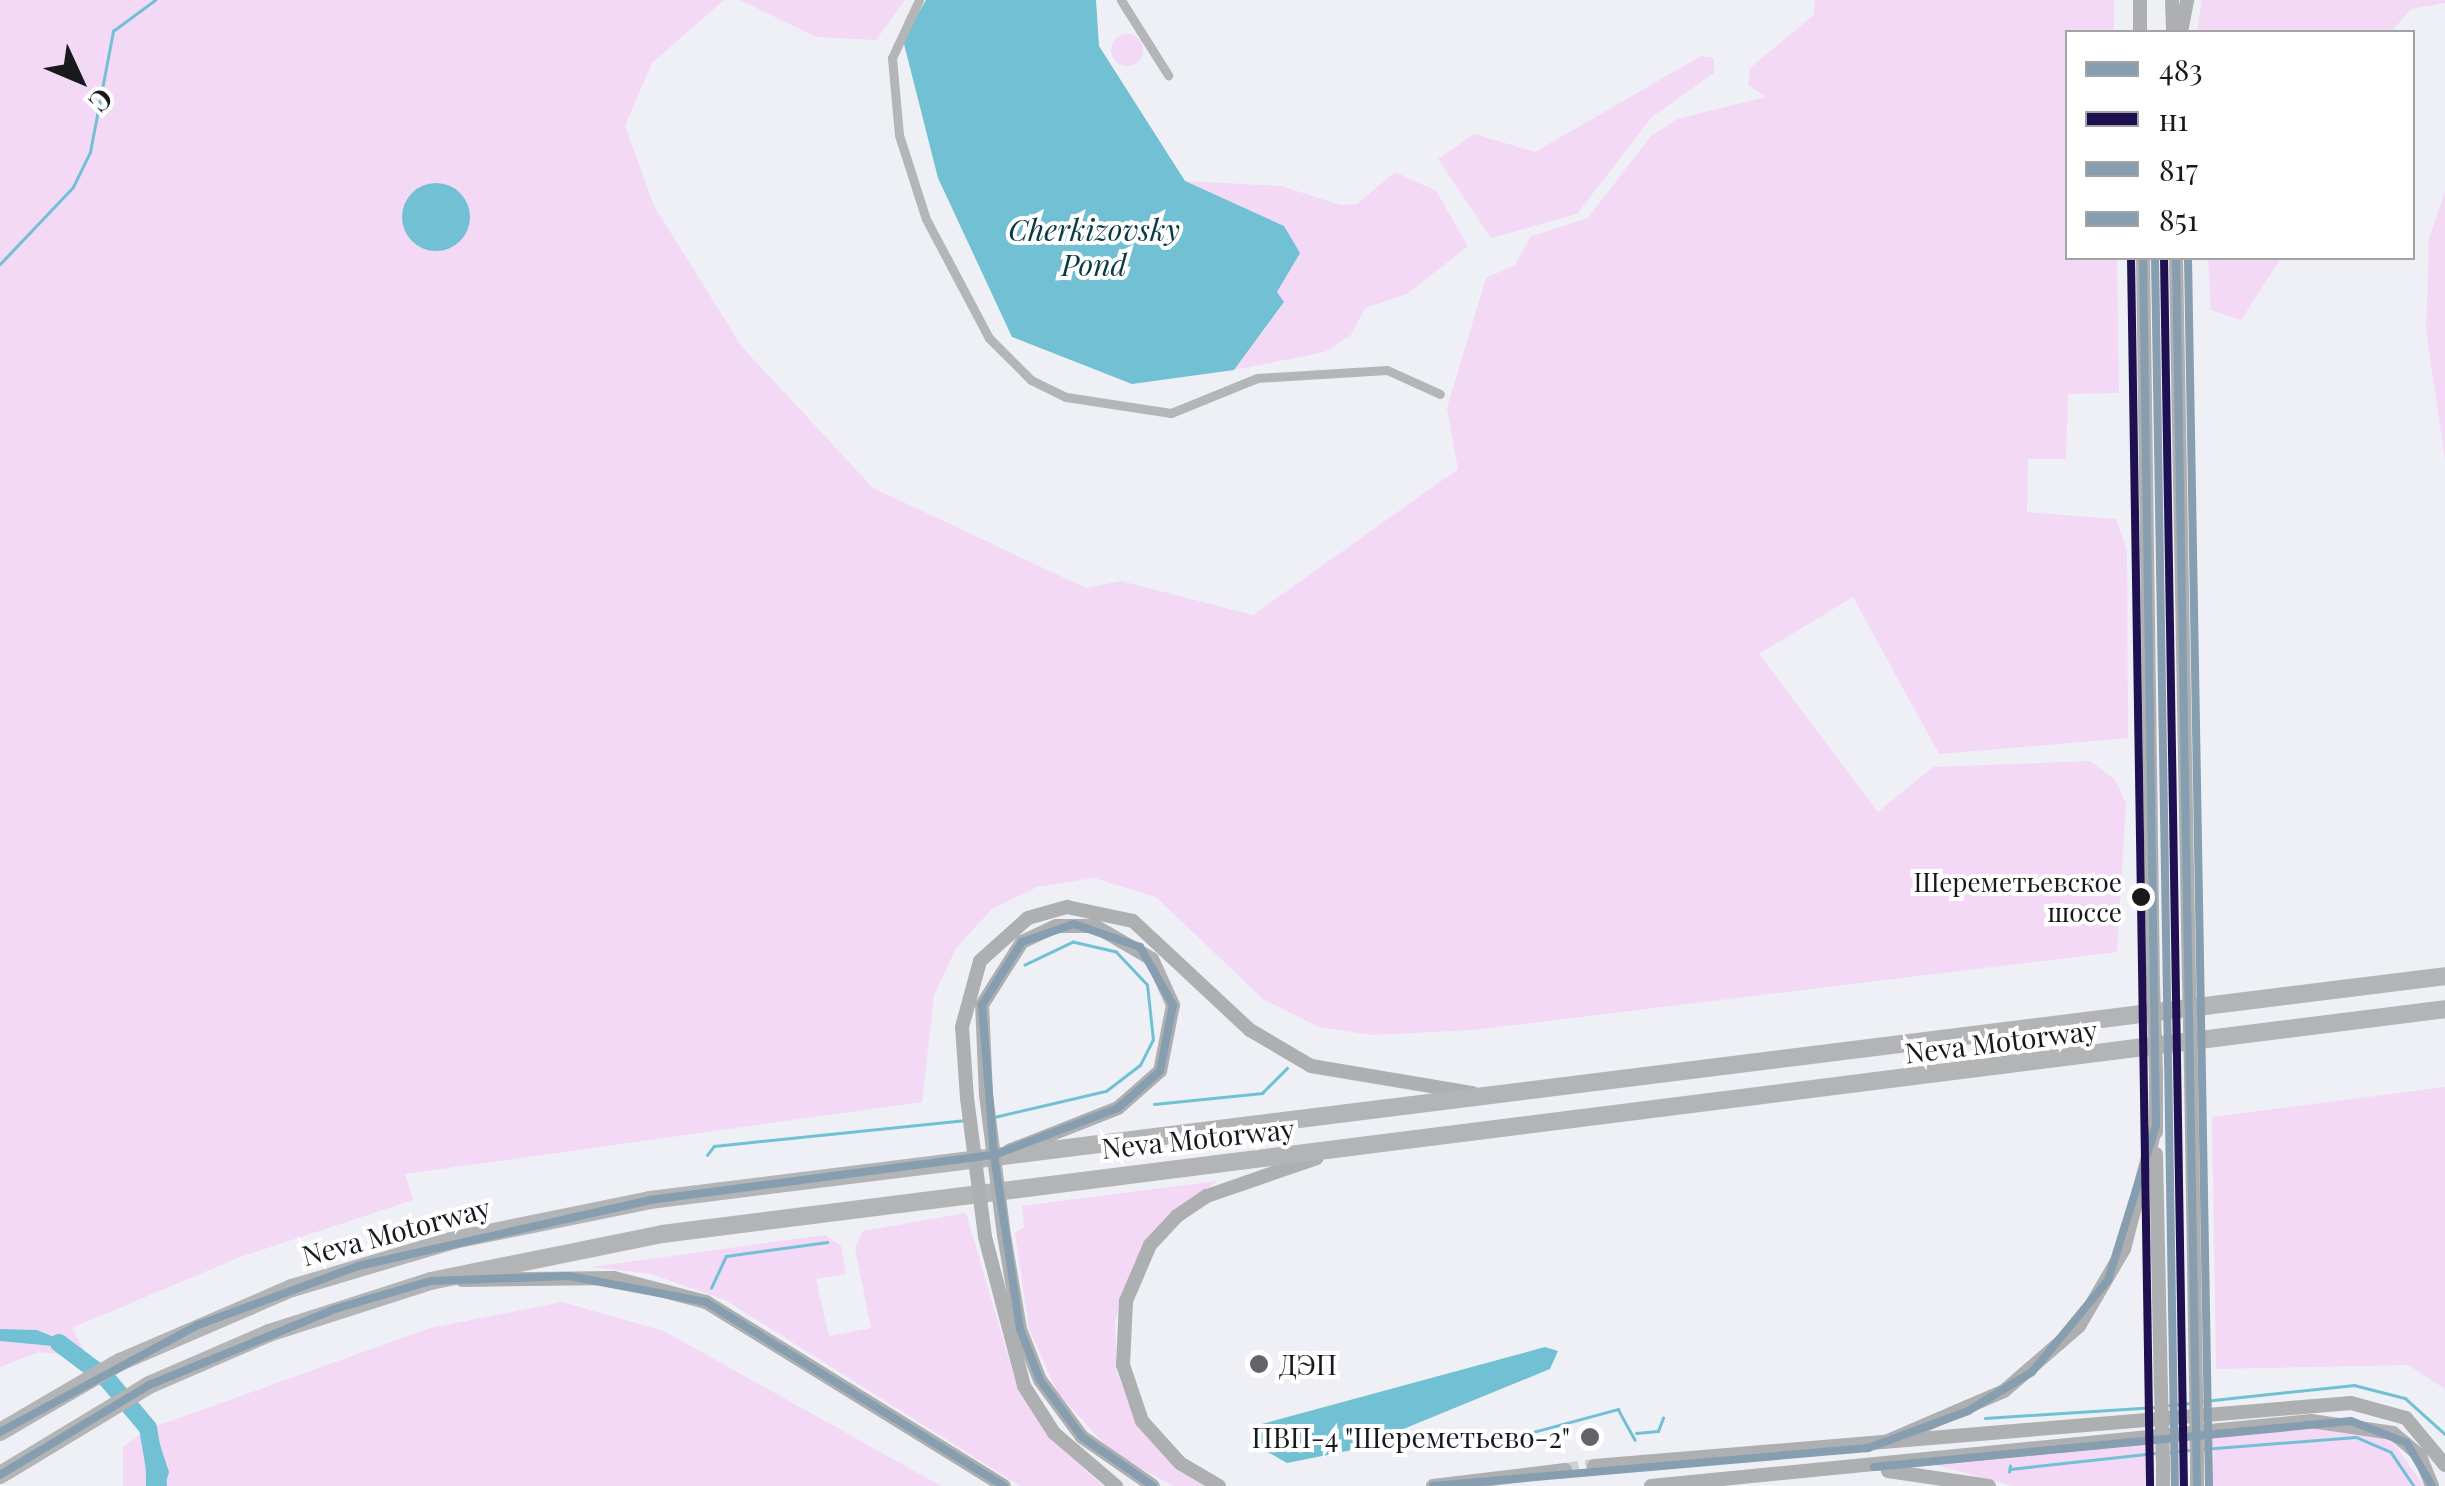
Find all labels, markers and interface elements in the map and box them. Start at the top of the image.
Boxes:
north arrow [30,30,130,130]
legend [2065,30,2415,260]
text: 483 [2159,49,2203,89]
text: С [82,81,122,121]
text: н1 [2159,99,2188,139]
text: 817 [2159,149,2198,189]
text: 851 [2159,199,2198,239]
water label: Cherkizovsky Pond [1008,211,1180,282]
place label: Шереметьевское шоссе [1913,866,2122,928]
marker: Шереметьевское шоссе [2131,887,2151,907]
street label: Neva Motorway [1903,1013,2099,1069]
street label: Neva Motorway [1100,1111,1296,1165]
street label: Neva Motorway [298,1190,494,1272]
place label: ДЭП [1279,1347,1337,1381]
marker: ДЭП [1248,1353,1270,1375]
place label: ПВП-4 "Шереметьево-2" [1251,1420,1570,1454]
marker: ПВП-4 "Шереметьево-2" [1579,1426,1601,1448]

